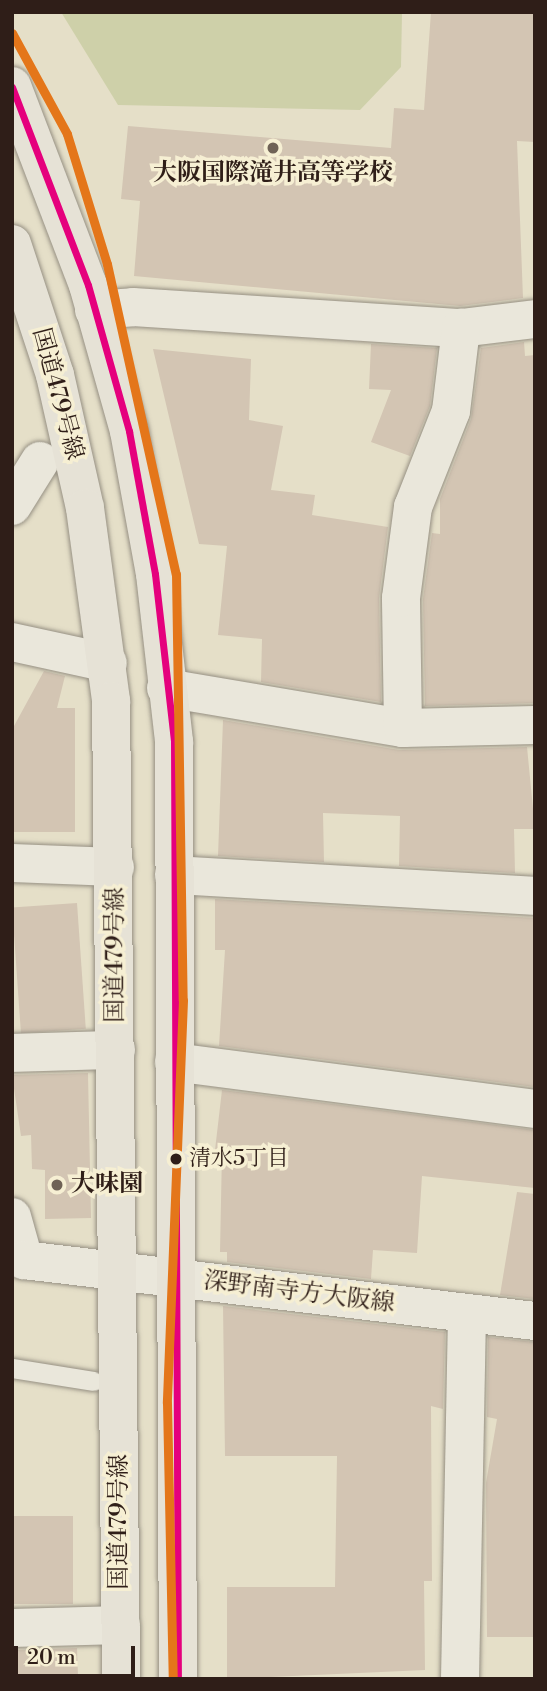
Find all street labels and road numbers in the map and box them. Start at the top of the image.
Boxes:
street label: 国道479号線 [26,325,88,463]
street label: 国道479号線 [102,887,130,1023]
street label: 深野南寺方大阪線 [202,1267,396,1319]
street label: 国道479号線 [106,1454,134,1590]

